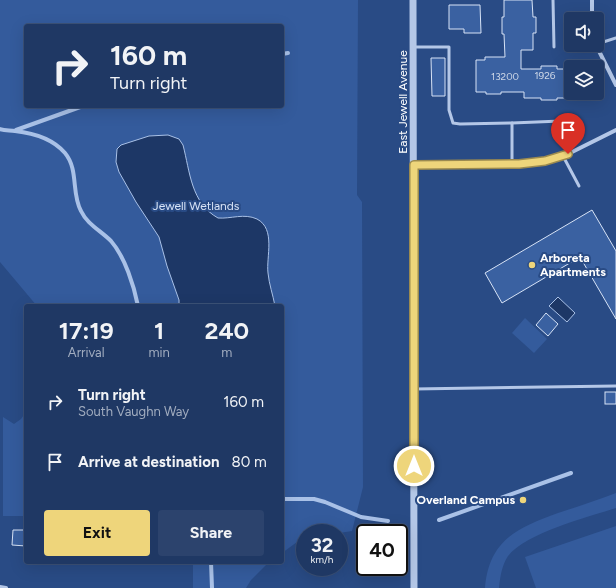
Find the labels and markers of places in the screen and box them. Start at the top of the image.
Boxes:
pin [551,113,585,154]
place label: Arboreta Apartments [540,251,606,279]
marker: Arboreta Apartments [527,260,537,270]
place label: Overland Campus [417,493,515,507]
marker: Overland Campus [518,495,528,505]

